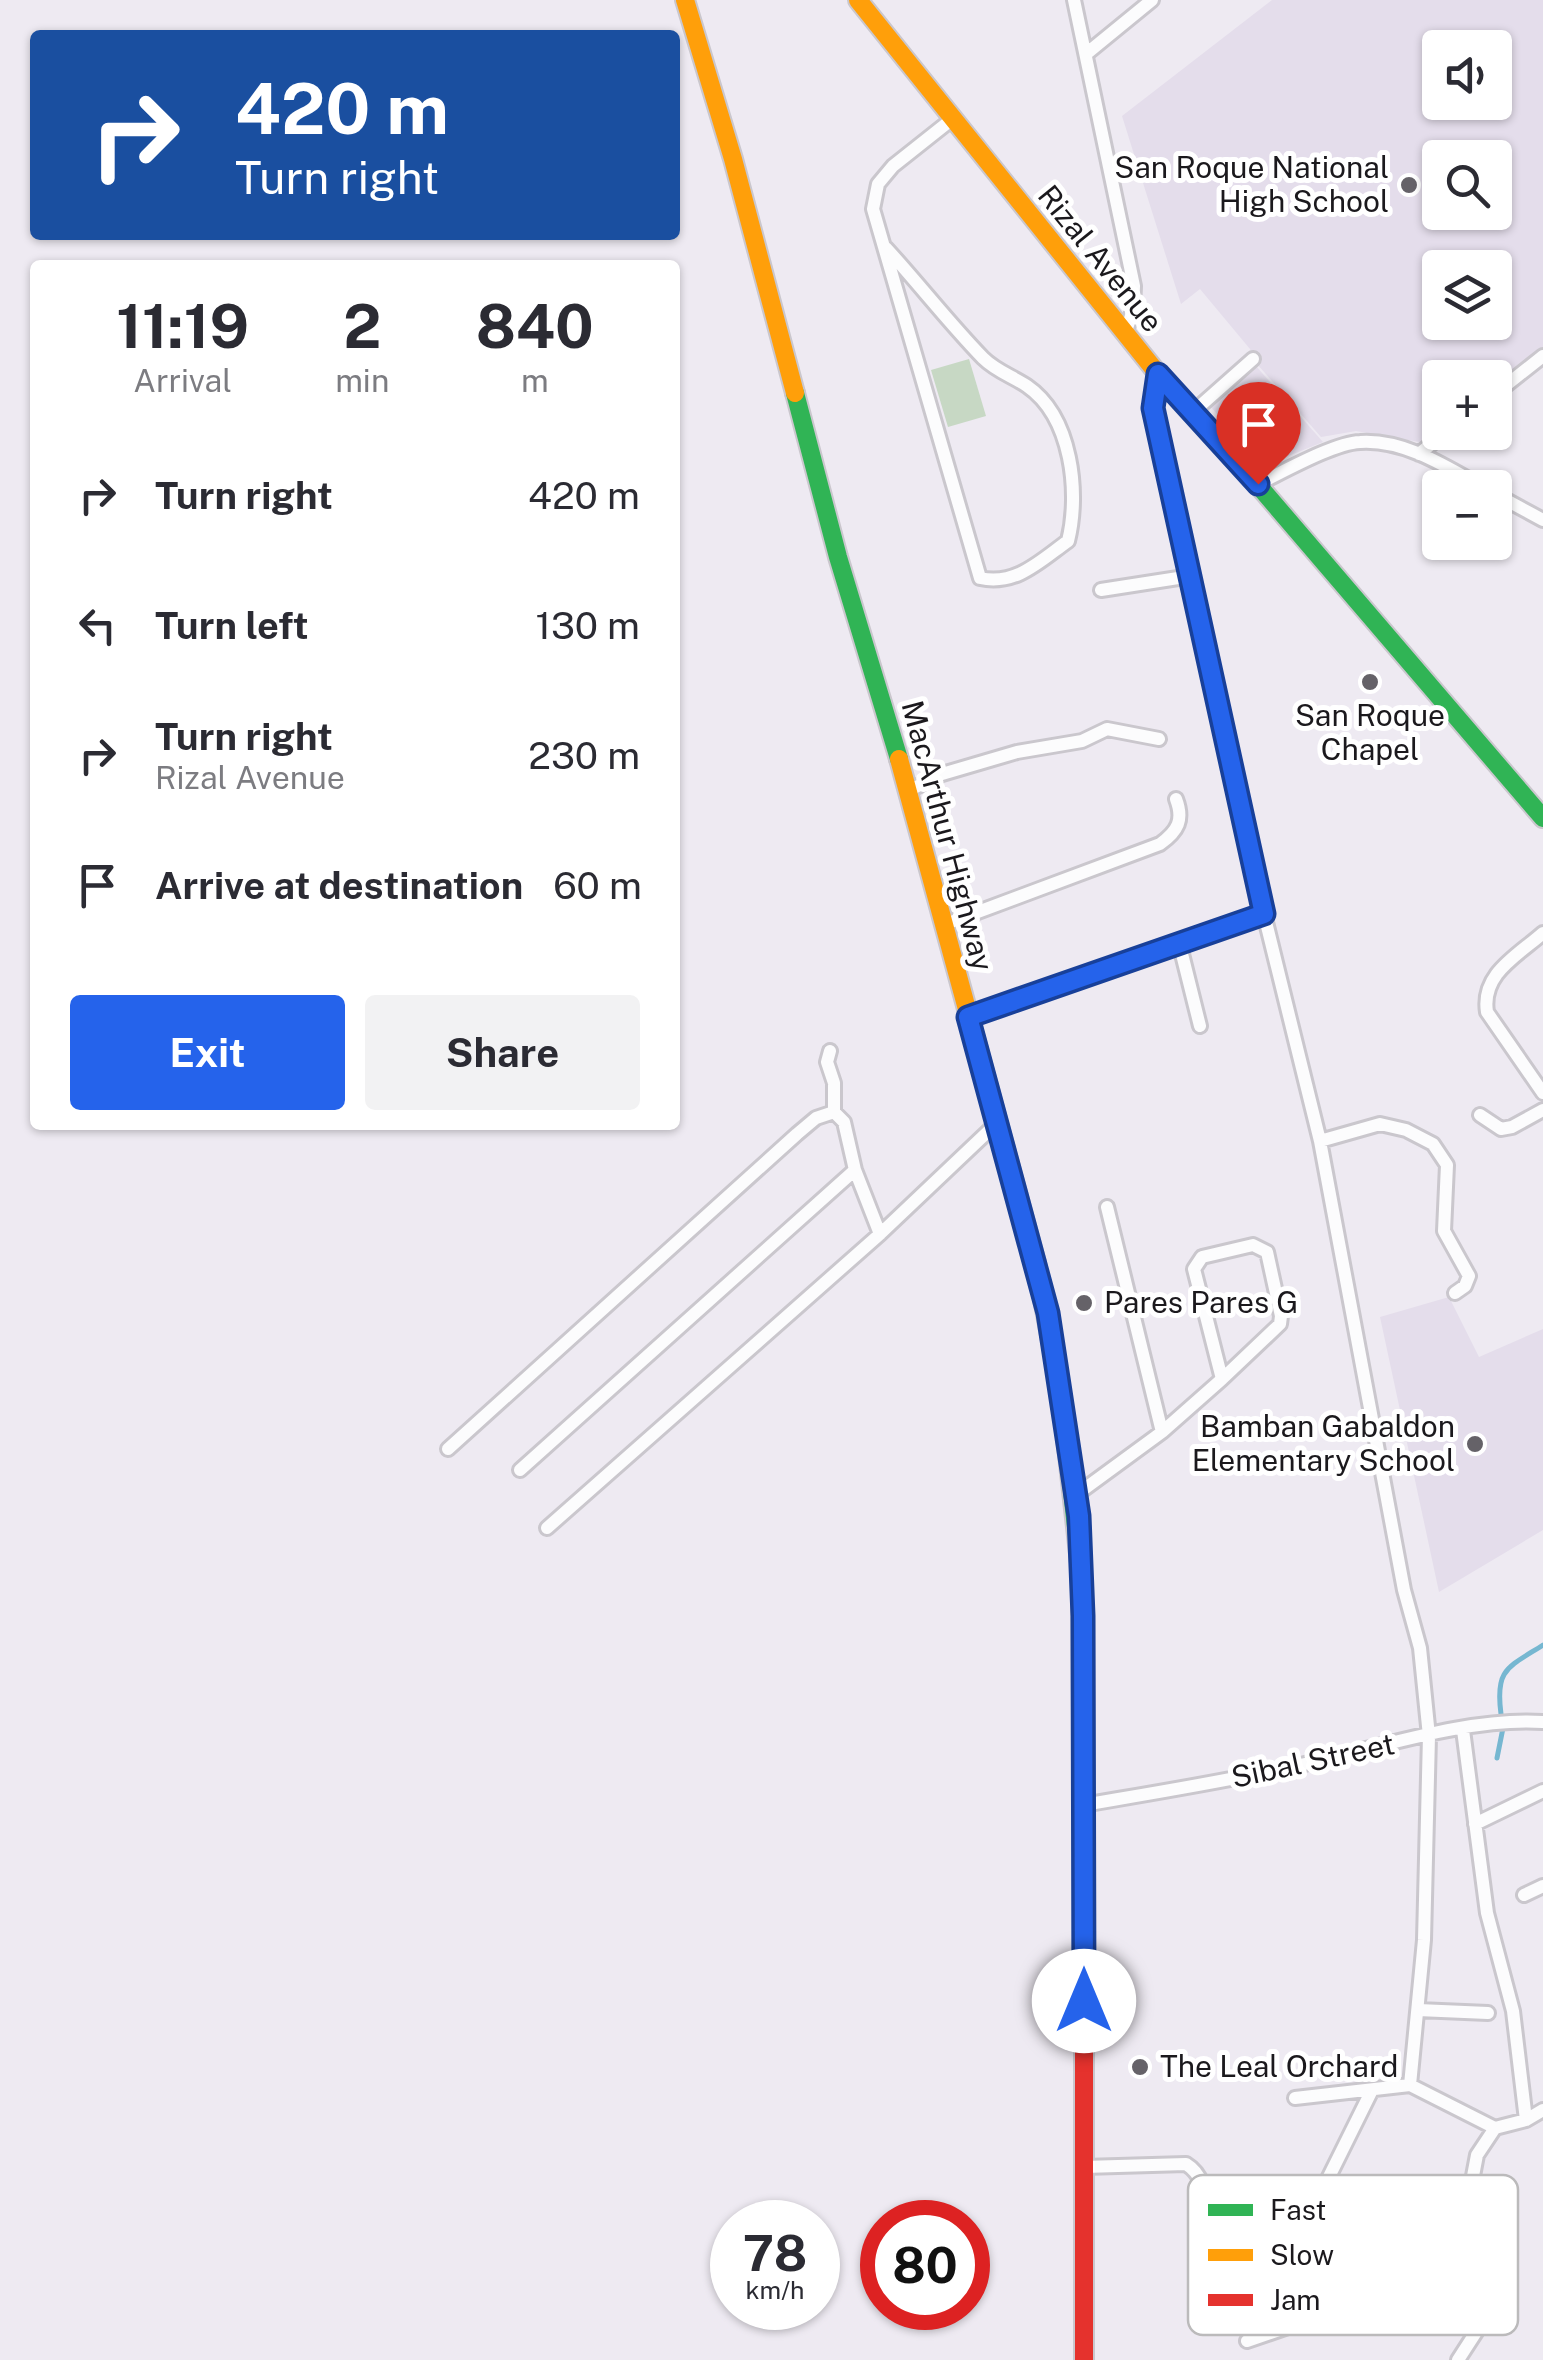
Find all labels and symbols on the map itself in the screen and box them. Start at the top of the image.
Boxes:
place label: San Roque National High School [1114,149,1389,219]
marker: San Roque National High School [1398,174,1420,196]
street label: Rizal Avenue [1031,178,1171,339]
pin [1216,382,1301,485]
marker: San Roque Chapel [1359,671,1381,693]
street label: MacArthur Highway [895,697,1001,975]
place label: San Roque Chapel [1295,697,1445,767]
place label: Pares Pares G [1104,1284,1298,1320]
marker: Pares Pares G [1073,1292,1095,1314]
place label: Bamban Gabaldon Elementary School [1192,1408,1455,1478]
marker: Bamban Gabaldon Elementary School [1464,1433,1486,1455]
street label: Sibal Street [1228,1725,1398,1795]
position arrow [1032,1949,1136,2053]
place label: The Leal Orchard [1160,2048,1398,2084]
marker: The Leal Orchard [1129,2056,1151,2078]
legend [1188,2175,1518,2335]
text: Fast [1270,2193,1326,2226]
speed limit sign: 80 [860,2200,990,2330]
text: Slow [1270,2238,1334,2271]
text: Jam [1270,2283,1321,2316]

